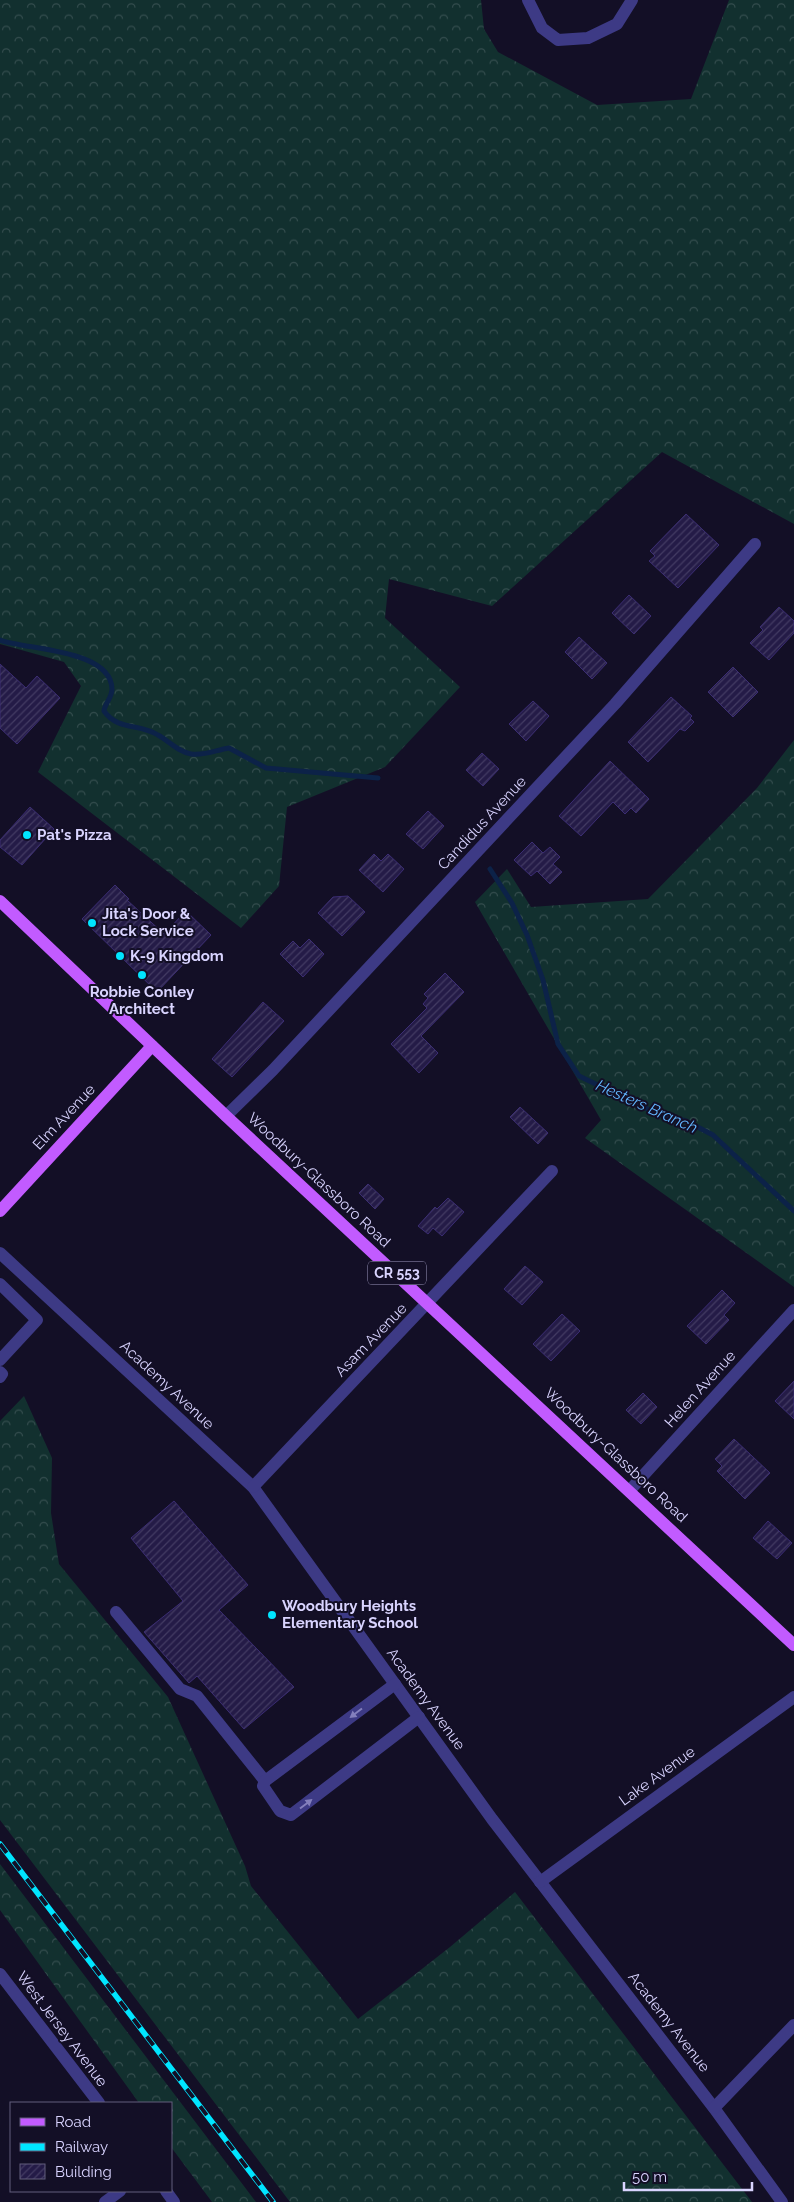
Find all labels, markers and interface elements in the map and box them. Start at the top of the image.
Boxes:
street label: Candidus Avenue [434,772,530,873]
place label: Pat's Pizza [37,826,112,844]
marker: Pat's Pizza [21,829,33,841]
place label: Jita's Door & Lock Service [102,905,194,940]
marker: Jita's Door & Lock Service [86,917,98,929]
place label: K-9 Kingdom [130,947,224,965]
marker: K-9 Kingdom [114,950,126,962]
marker: Robbie Conley Architect [136,969,148,981]
place label: Robbie Conley Architect [90,983,195,1018]
water label: Hesters Branch [593,1076,701,1137]
street label: Elm Avenue [29,1080,99,1153]
street label: Woodbury-Glassboro Road [244,1109,394,1251]
road number: CR 553 [368,1262,426,1284]
street label: Asam Avenue [331,1299,411,1381]
street label: Academy Avenue [116,1337,218,1433]
street label: Helen Avenue [661,1347,739,1431]
street label: Woodbury-Glassboro Road [541,1384,691,1526]
place label: Woodbury Heights Elementary School [282,1597,418,1632]
marker: Woodbury Heights Elementary School [266,1609,278,1621]
street label: Academy Avenue [383,1644,469,1754]
one-way arrow [349,1708,363,1718]
street label: Lake Avenue [616,1742,699,1810]
one-way arrow [299,1798,312,1809]
street label: West Jersey Avenue [13,1968,111,2090]
street label: Academy Avenue [624,1968,714,2076]
legend [10,2102,172,2192]
text: Road [55,2113,91,2131]
text: Railway [55,2138,108,2156]
scale bar [624,2160,752,2192]
text: Building [55,2163,112,2181]
text: 50 m [632,2168,667,2186]

